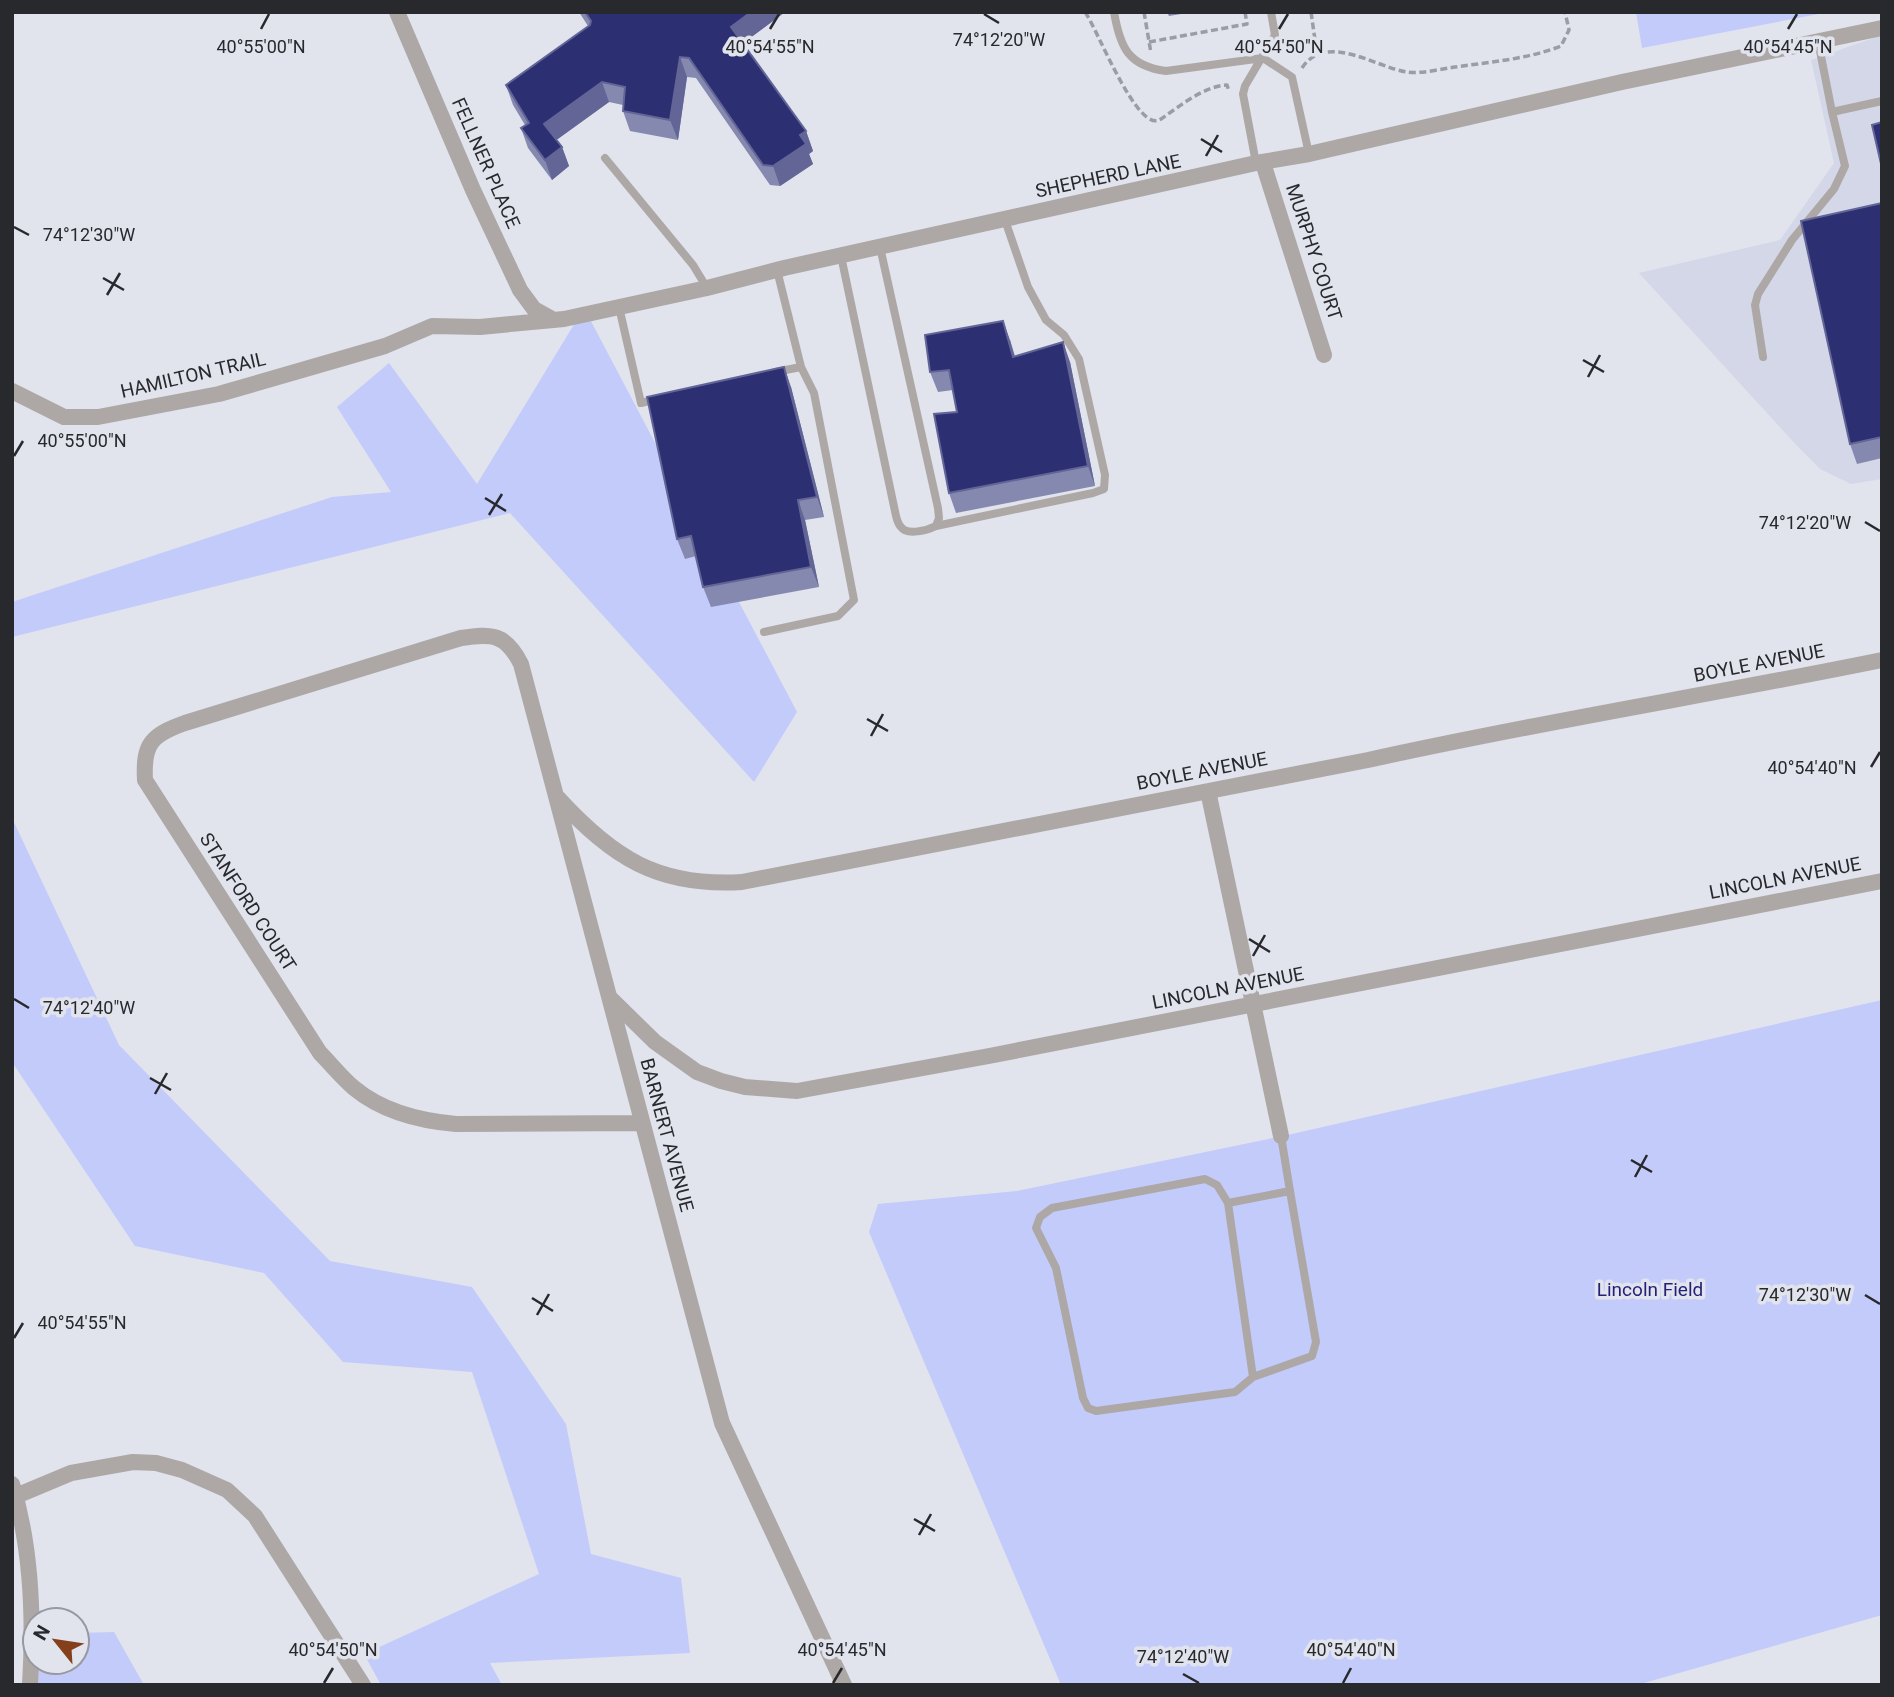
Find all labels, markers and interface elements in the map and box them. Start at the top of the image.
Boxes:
text: 74°12'20"W [953,29,1045,50]
text: 40°55'00"N [216,36,306,57]
text: 40°54'55"N [725,36,815,57]
text: 40°54'50"N [1234,36,1324,57]
text: 40°54'45"N [1743,36,1833,57]
street label: FELLNER PLACE [447,94,525,232]
street label: SHEPHERD LANE [1033,149,1183,203]
street label: MURPHY COURT [1281,181,1347,323]
text: 74°12'30"W [43,224,135,245]
street label: HAMILTON TRAIL [118,347,268,403]
text: 40°55'00"N [37,430,127,451]
text: 74°12'20"W [1759,512,1851,533]
street label: BOYLE AVENUE [1692,639,1827,687]
street label: BOYLE AVENUE [1135,747,1270,795]
text: 40°54'40"N [1767,757,1857,778]
street label: STANFORD COURT [195,828,301,976]
street label: LINCOLN AVENUE [1707,852,1863,904]
street label: LINCOLN AVENUE [1150,962,1306,1014]
text: 74°12'40"W [43,997,135,1018]
street label: BARNERT AVENUE [635,1056,699,1215]
park label: Lincoln Field [1597,1278,1703,1301]
text: 74°12'30"W [1759,1284,1851,1305]
text: 40°54'55"N [37,1312,127,1333]
north arrow [21,1606,91,1676]
text: N [28,1621,55,1644]
text: 40°54'50"N [288,1639,378,1660]
text: 40°54'45"N [797,1639,887,1660]
text: 40°54'40"N [1306,1639,1396,1660]
text: 74°12'40"W [1137,1646,1229,1667]

